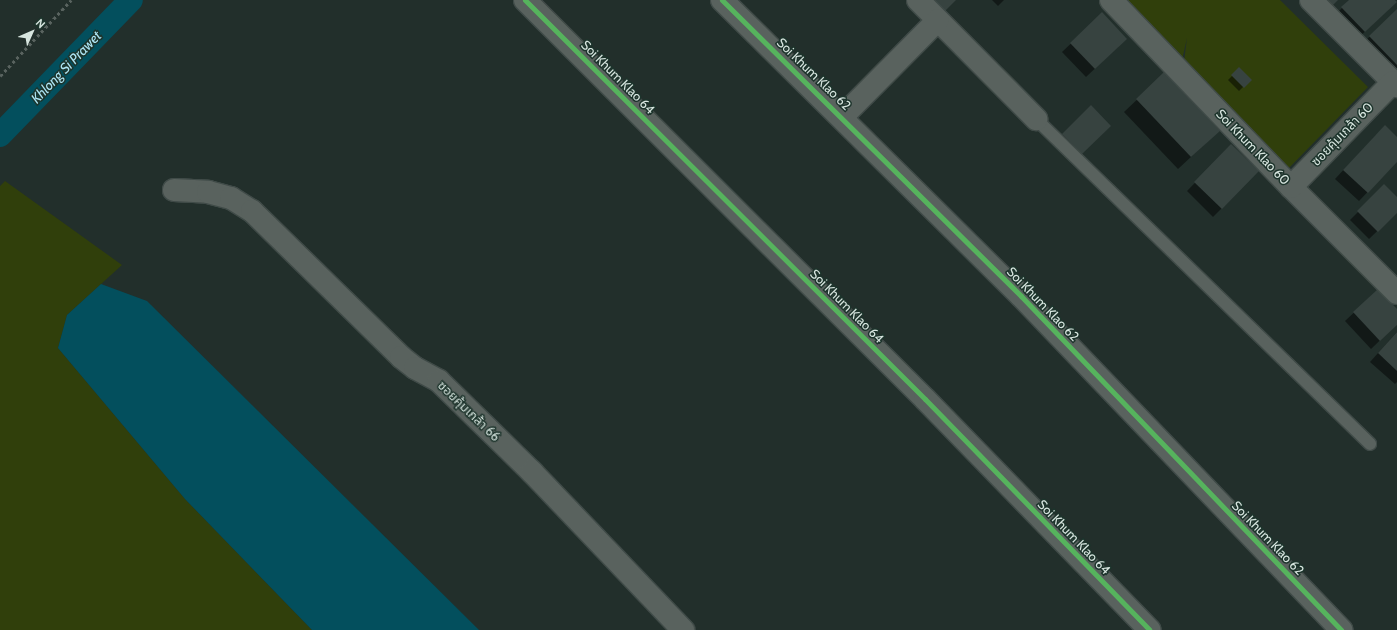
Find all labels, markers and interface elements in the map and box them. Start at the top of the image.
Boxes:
north arrow [12,12,52,52]
text: N [33,16,48,31]
water label: Khlong Si Prawet [27,27,105,107]
street label: Soi Khum Klao 62 [774,35,854,113]
street label: Soi Khum Klao 64 [578,37,658,117]
street label: ซอยคุ้มเกล้า 60 [1308,99,1376,169]
street label: Soi Khum Klao 60 [1213,106,1293,188]
street label: Soi Khum Klao 62 [1004,264,1082,344]
street label: Soi Khum Klao 64 [807,266,887,346]
street label: ซอยคุ้มเกล้า 66 [435,377,503,445]
street label: Soi Khum Klao 64 [1034,496,1114,578]
street label: Soi Khum Klao 62 [1229,498,1307,578]

